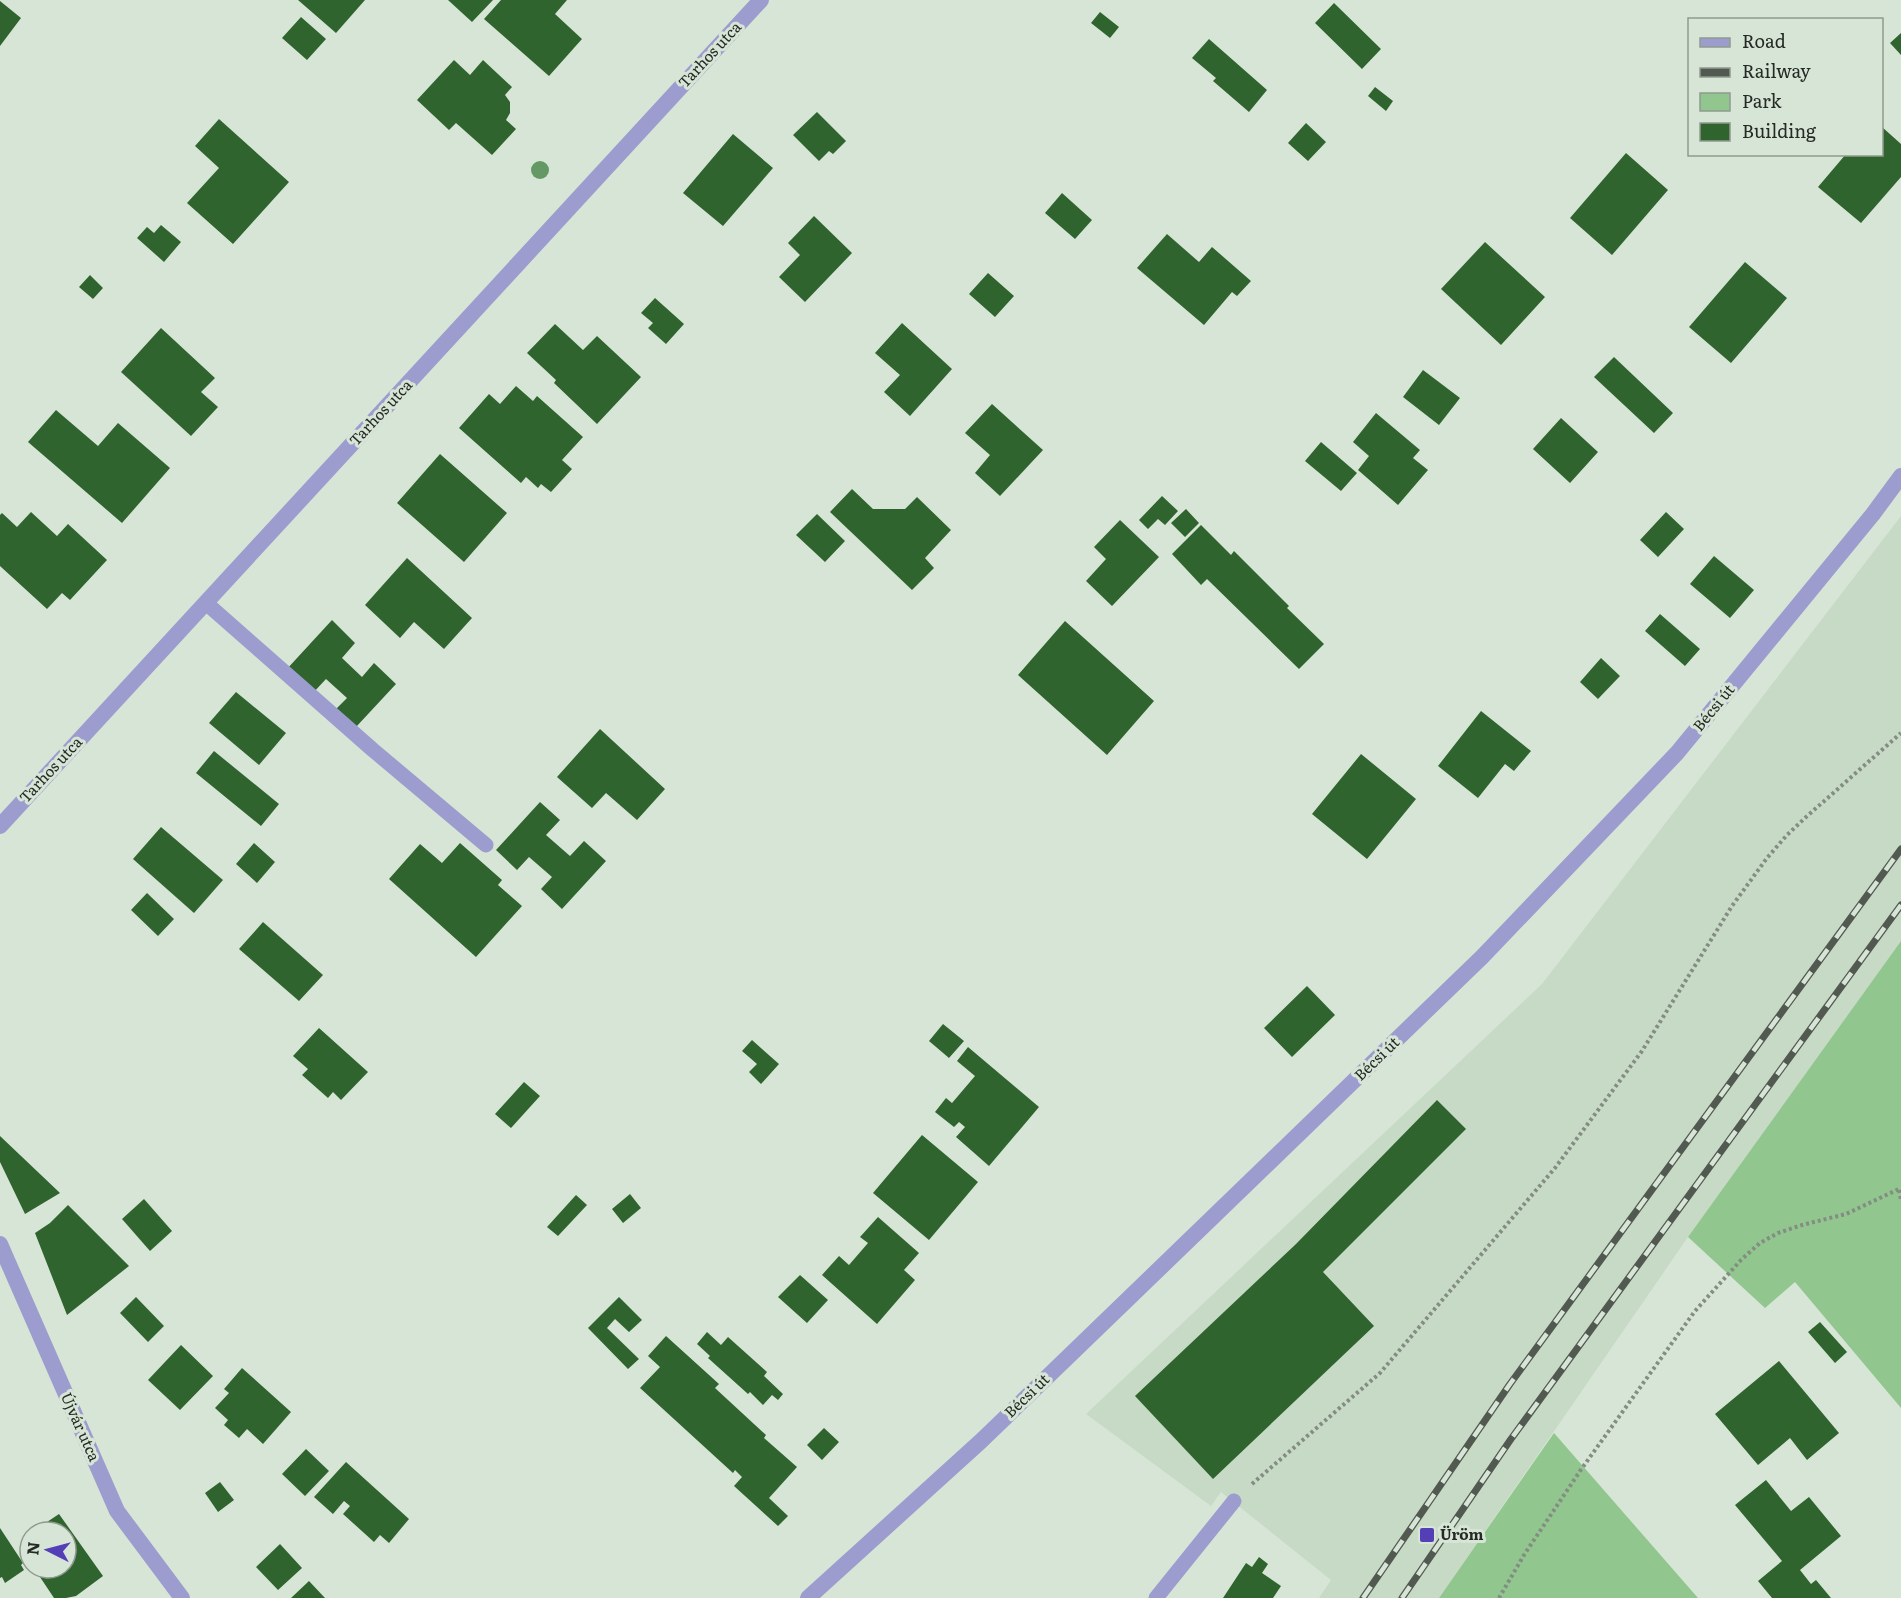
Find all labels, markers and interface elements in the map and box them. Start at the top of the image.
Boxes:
street label: Tarhos utca [672,15,746,92]
legend [1688,18,1883,156]
text: Road [1742,27,1786,54]
text: Railway [1742,57,1811,84]
text: Park [1742,87,1783,114]
text: Building [1742,117,1817,144]
street label: Tarhos utca [343,373,417,450]
street label: Bécsi út [1687,678,1739,736]
street label: Tarhos utca [13,730,87,807]
street label: Bécsi út [1348,1031,1404,1085]
street label: Bécsi út [998,1368,1054,1422]
street label: Újvár utca [56,1388,107,1466]
north arrow [18,1520,78,1580]
place label: Üröm [1440,1522,1484,1545]
marker: Üröm [1418,1526,1436,1544]
text: N [19,1540,45,1556]

